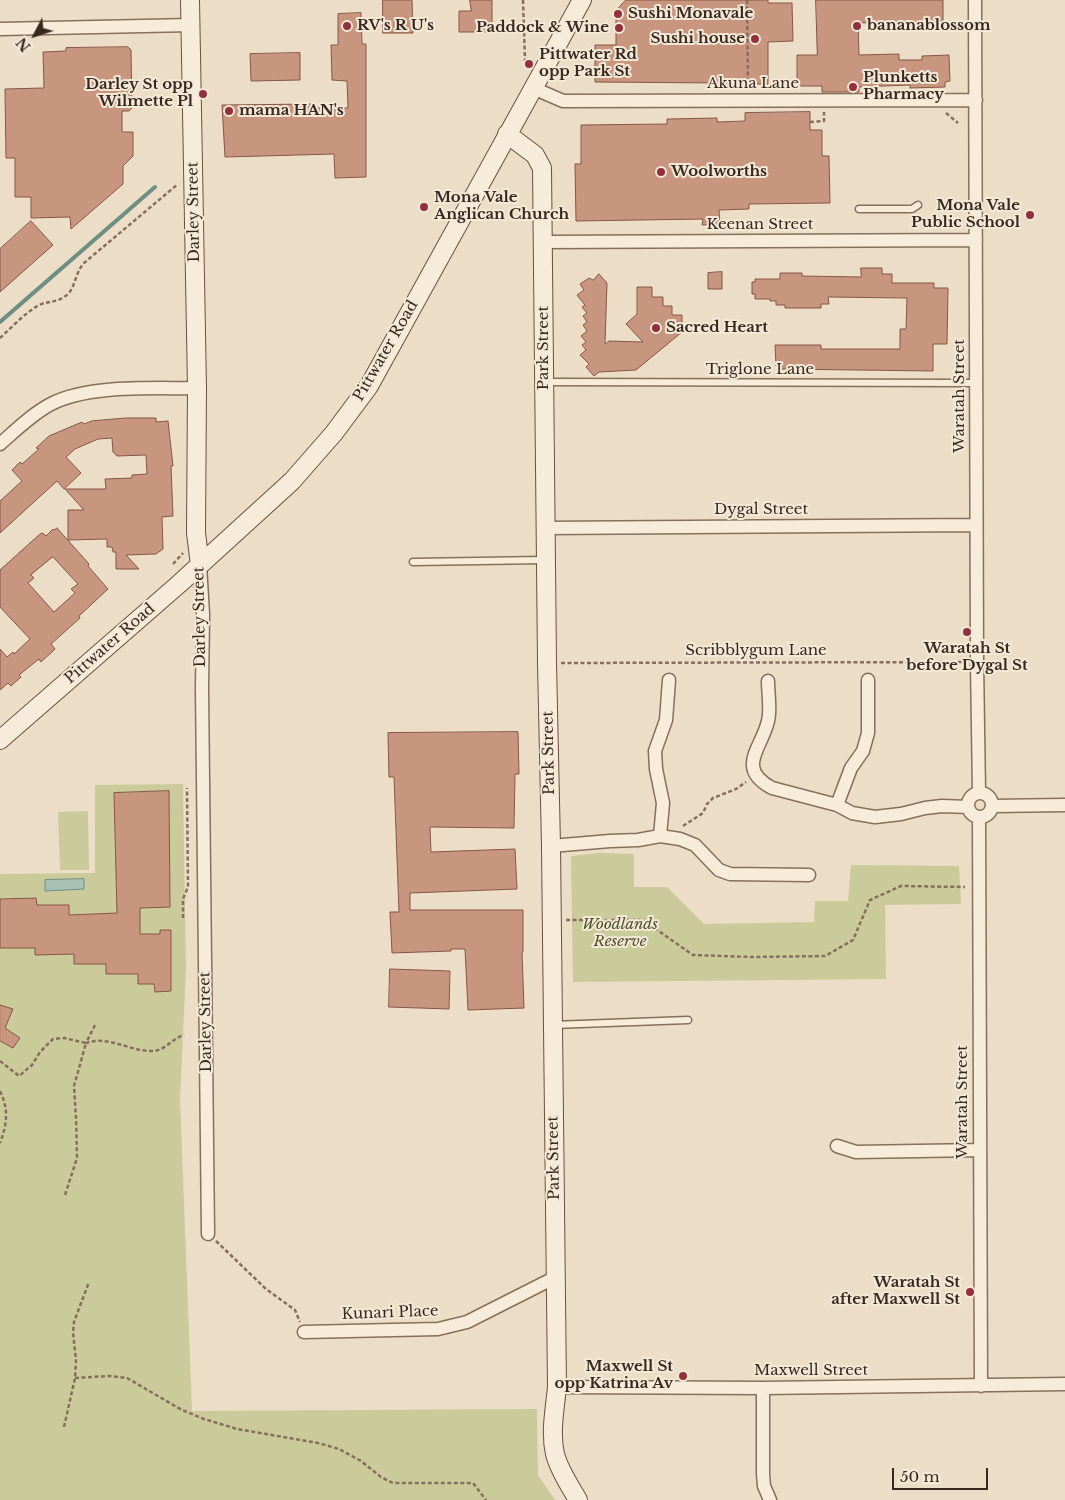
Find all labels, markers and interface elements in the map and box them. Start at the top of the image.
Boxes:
place label: Sushi Monavale [628,5,753,23]
marker: Sushi Monavale [612,8,624,20]
north arrow [10,10,60,60]
place label: RV's R U's [357,17,434,35]
place label: bananablossom [867,17,991,35]
place label: Paddock & Wine [476,19,609,37]
marker: RV's R U's [341,20,353,32]
marker: bananablossom [851,20,863,32]
marker: Paddock & Wine [613,22,625,34]
place label: Sushi house [650,30,745,48]
marker: Sushi house [749,33,761,45]
text: N [12,34,35,55]
place label: Pittwater Rd opp Park St [539,46,637,81]
marker: Pittwater Rd opp Park St [523,58,535,70]
place label: Plunketts Pharmacy [863,69,944,104]
street label: Akuna Lane [707,75,799,93]
place label: Darley St opp Wilmette Pl [85,76,193,111]
marker: Plunketts Pharmacy [847,81,859,93]
marker: Darley St opp Wilmette Pl [197,88,209,100]
place label: mama HAN's [239,102,344,120]
marker: mama HAN's [223,105,235,117]
street label: Darley Street [184,161,204,263]
place label: Woolworths [671,163,767,181]
marker: Woolworths [655,166,667,178]
place label: Mona Vale Anglican Church [434,189,569,224]
place label: Mona Vale Public School [911,197,1020,232]
marker: Mona Vale Anglican Church [418,201,430,213]
marker: Mona Vale Public School [1024,209,1036,221]
street label: Keenan Street [707,216,813,234]
street label: Pittwater Road [350,297,422,405]
street label: Park Street [535,306,553,390]
place label: Sacred Heart [666,319,768,337]
marker: Sacred Heart [650,322,662,334]
street label: Waratah Street [951,339,969,453]
street label: Triglone Lane [706,361,814,379]
street label: Dygal Street [714,501,808,519]
street label: Darley Street [190,566,210,668]
street label: Pittwater Road [61,600,159,688]
marker: Waratah St before Dygal St [961,626,973,638]
place label: Waratah St before Dygal St [906,640,1028,675]
street label: Scribblygum Lane [685,642,827,660]
street label: Park Street [539,711,559,795]
park label: Woodlands Reserve [582,916,658,951]
street label: Darley Street [196,971,216,1073]
street label: Waratah Street [954,1045,972,1159]
street label: Park Street [544,1116,564,1200]
place label: Waratah St after Maxwell St [831,1274,960,1309]
marker: Waratah St after Maxwell St [964,1286,976,1298]
street label: Kunari Place [341,1302,439,1324]
place label: Maxwell St opp Katrina Av [554,1358,673,1393]
street label: Maxwell Street [754,1362,868,1380]
marker: Maxwell St opp Katrina Av [677,1370,689,1382]
scale bar [895,1458,991,1490]
text: 50 m [900,1467,940,1486]

